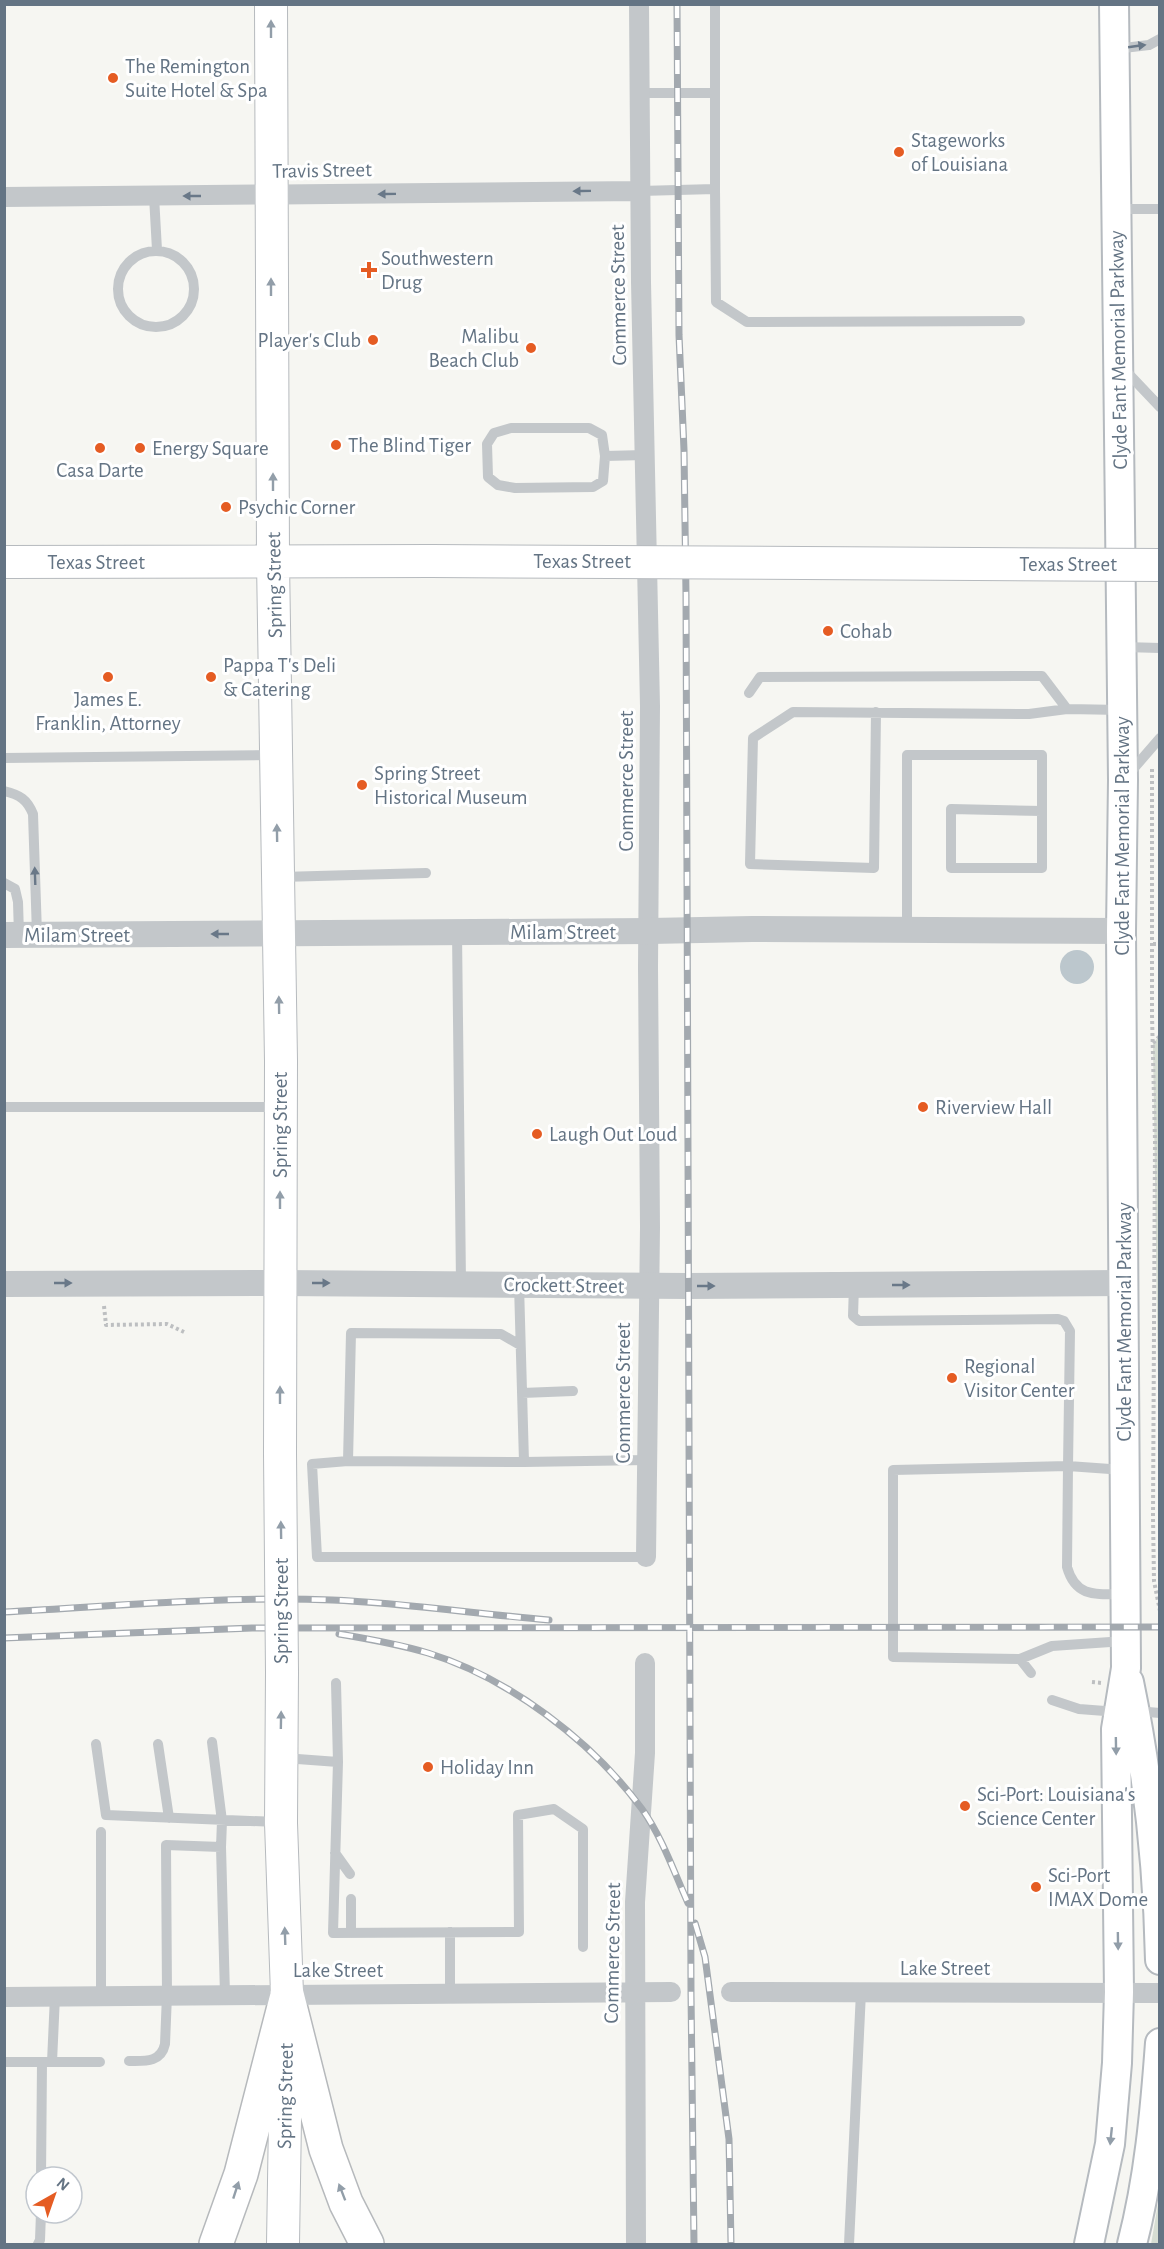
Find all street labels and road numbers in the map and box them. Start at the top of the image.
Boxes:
street label: Travis Street [272,159,372,182]
street label: Commerce Street [607,224,630,366]
street label: Clyde Fant Memorial Parkway [1106,230,1131,470]
street label: Spring Street [263,531,286,638]
street label: Texas Street [533,551,631,572]
street label: Texas Street [47,552,145,573]
street label: Texas Street [1019,554,1117,575]
street label: Commerce Street [616,710,637,852]
street label: Clyde Fant Memorial Parkway [1112,716,1133,956]
street label: Milam Street [510,922,616,943]
street label: Milam Street [24,925,130,946]
street label: Spring Street [270,1072,291,1178]
street label: Clyde Fant Memorial Parkway [1114,1202,1135,1442]
street label: Crockett Street [503,1274,625,1297]
street label: Commerce Street [613,1322,634,1464]
street label: Spring Street [271,1558,292,1664]
street label: Commerce Street [601,1882,624,2024]
street label: Lake Street [900,1958,990,1979]
street label: Lake Street [293,1960,383,1981]
street label: Spring Street [274,2042,297,2149]

